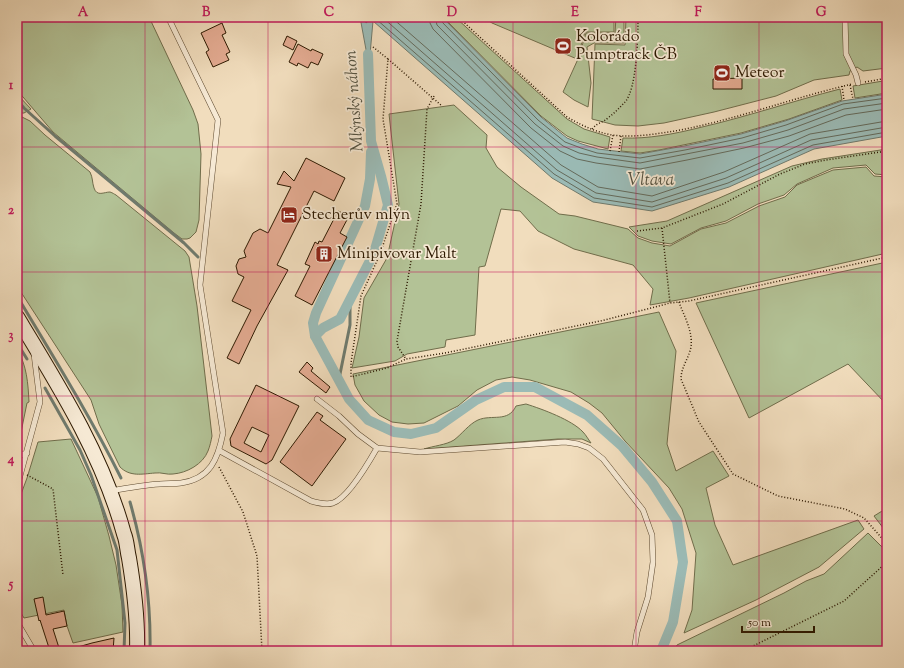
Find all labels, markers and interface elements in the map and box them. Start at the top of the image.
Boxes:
text: A [78,4,89,22]
text: B [202,4,211,22]
text: C [324,4,334,22]
text: D [447,4,457,22]
text: E [571,4,579,22]
text: F [694,4,702,22]
text: G [816,4,827,22]
place label: Kolorádo Pumptrack ČB [576,26,677,67]
sports icon: Kolorádo Pumptrack ČB [553,36,573,56]
water label: Mlýnský náhon [339,49,371,153]
place label: Meteor [735,62,785,85]
sports icon: Meteor [712,63,732,83]
text: 1 [9,77,14,95]
water label: Vltava [628,169,675,193]
text: 2 [8,202,15,220]
place label: Stecherův mlýn [302,204,411,227]
hotel icon: Stecherův mlýn [279,205,299,225]
place label: Minipivovar Malt [337,243,457,266]
building icon: Minipivovar Malt [314,244,334,264]
text: 3 [8,327,14,345]
text: 4 [7,451,15,469]
text: 5 [8,576,14,594]
scale bar [742,608,814,634]
text: 50 m [747,614,771,632]

